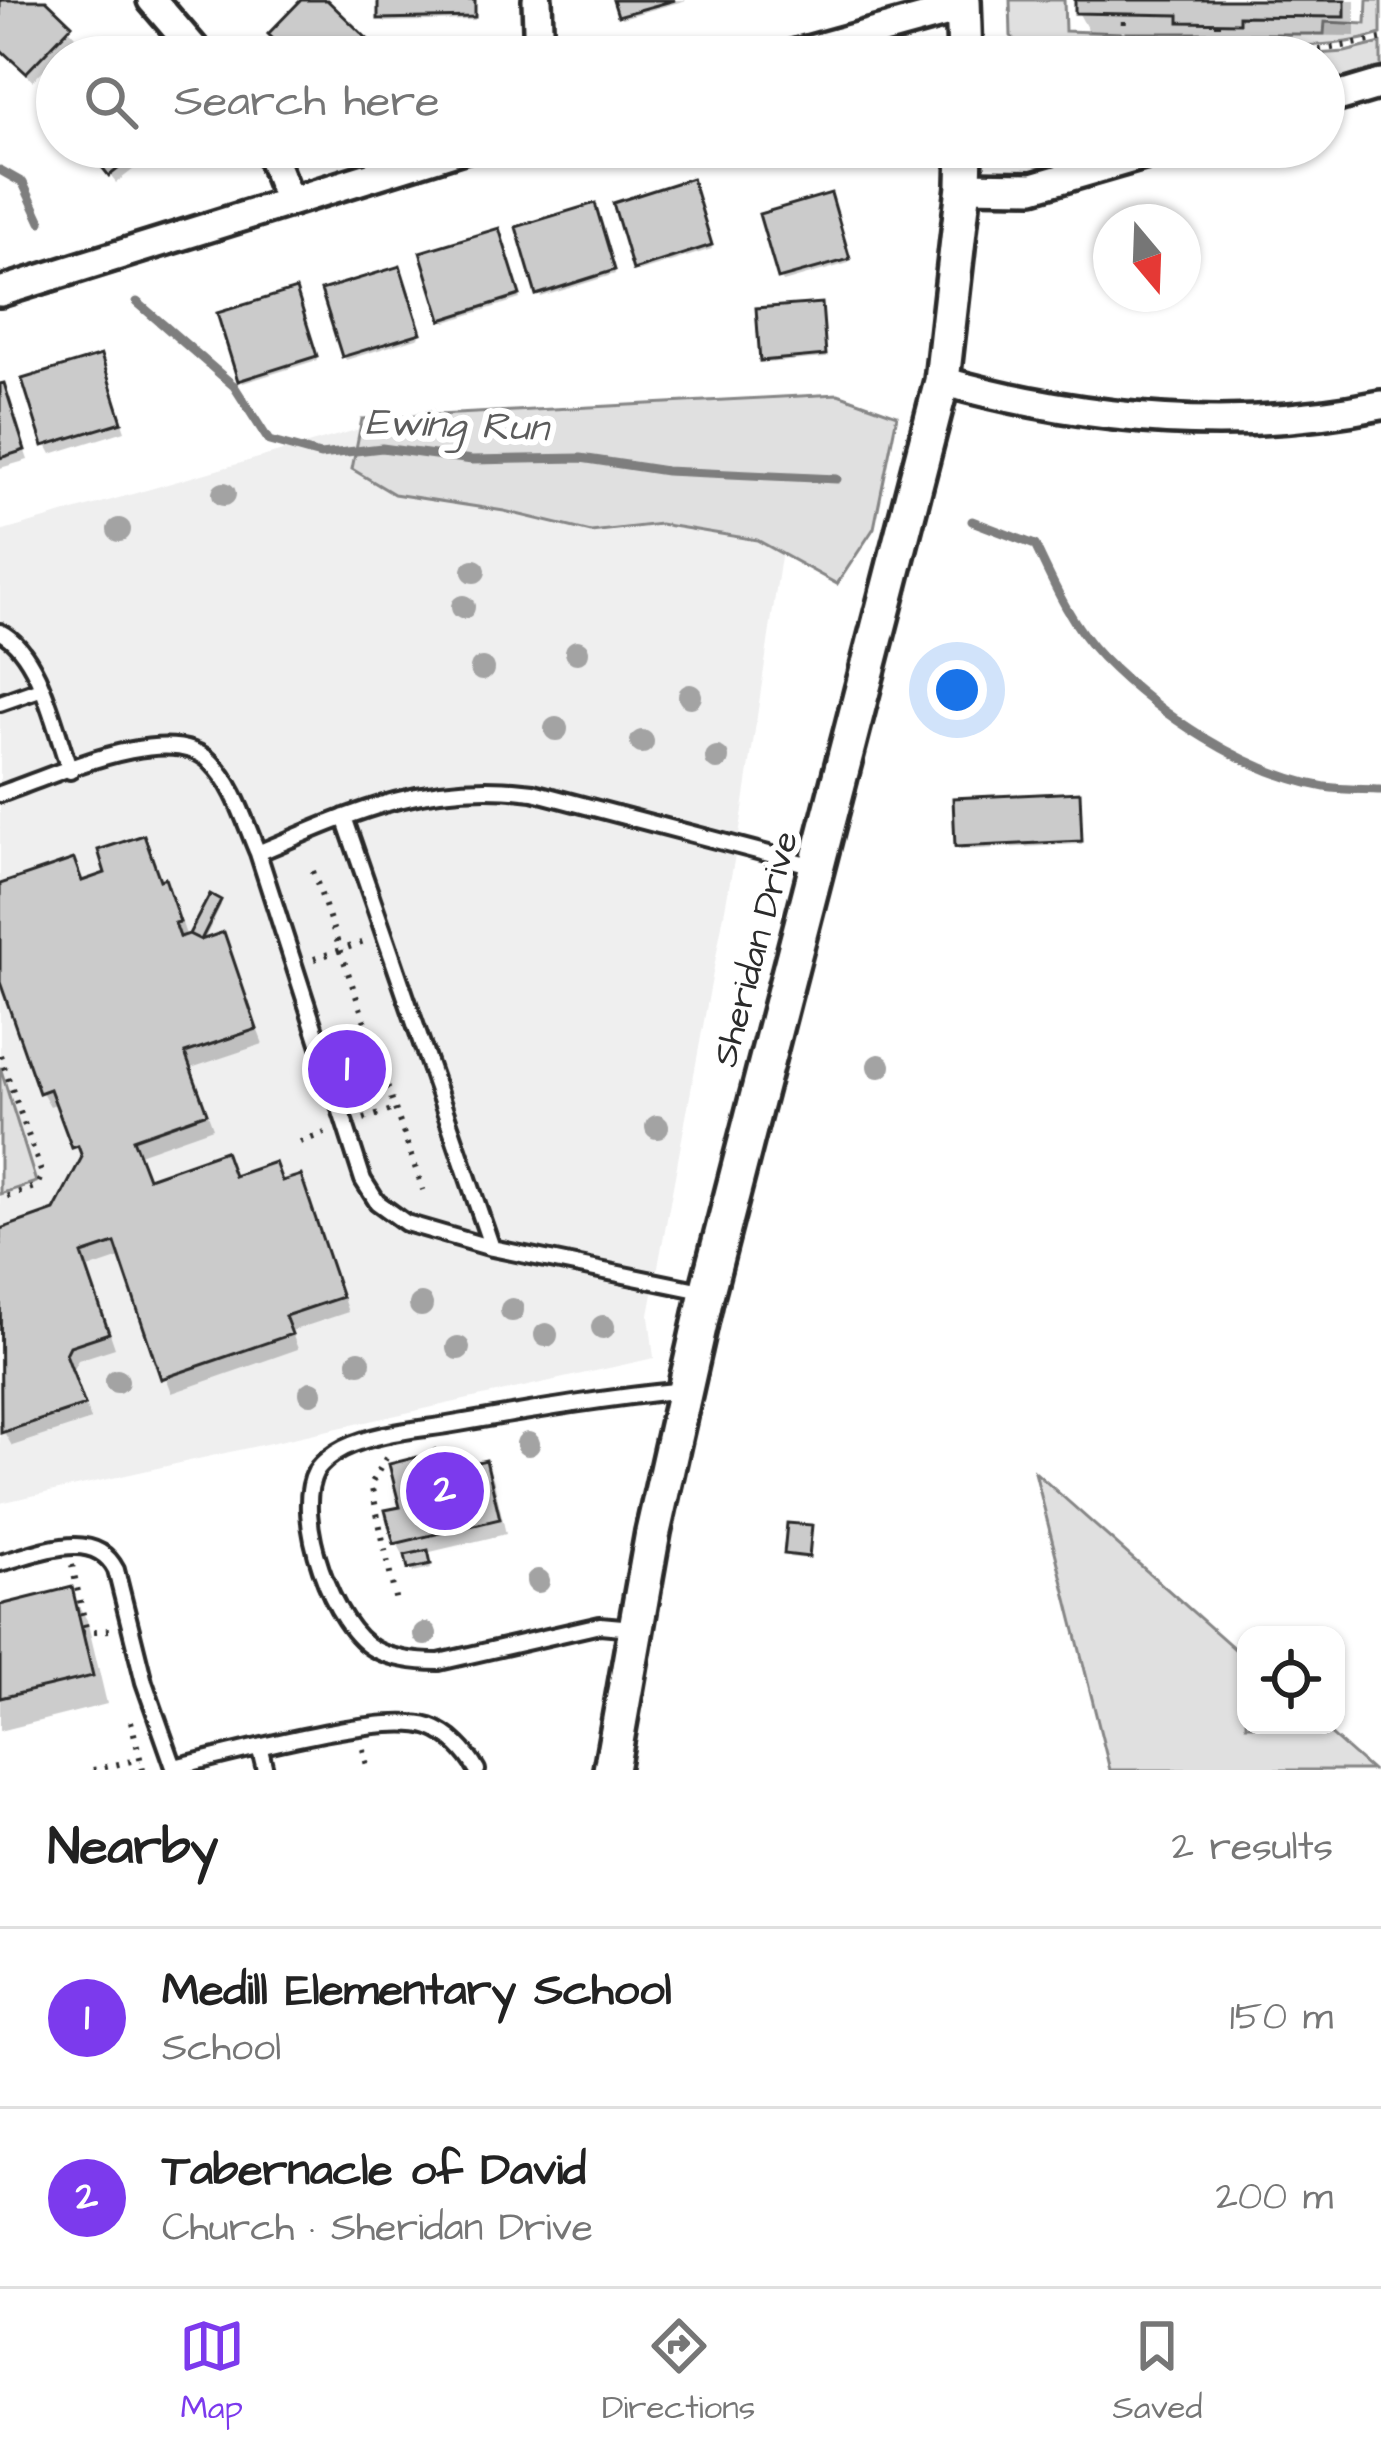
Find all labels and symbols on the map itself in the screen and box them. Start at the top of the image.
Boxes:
north arrow [1093,204,1201,312]
water label: Ewing Run [365,396,553,457]
your location [927,660,987,720]
street label: Sheridan Drive [700,826,812,1072]
pin: 1 [308,1024,386,1114]
pin: 2 [406,1446,484,1536]

